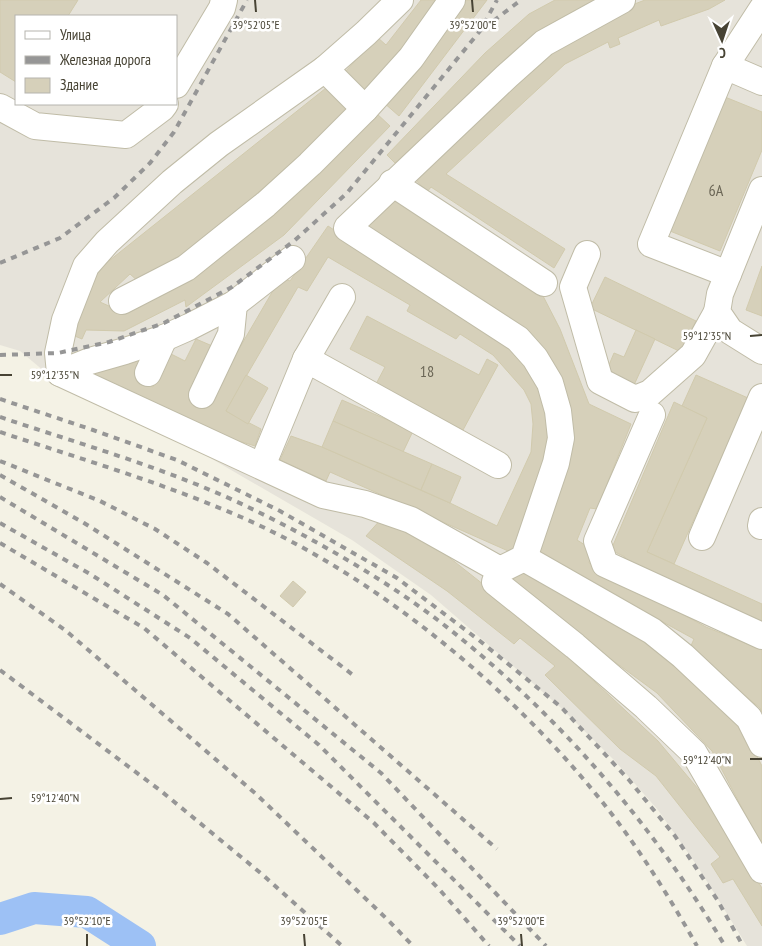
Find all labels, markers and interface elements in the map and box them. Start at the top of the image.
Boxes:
legend [15,15,178,105]
north arrow [697,15,747,65]
text: 39°52'05"E [232,17,280,32]
text: 39°52'00"E [449,17,497,32]
text: Улица [60,25,91,44]
text: С [718,44,726,62]
text: Железная дорога [59,50,151,69]
text: Здание [60,75,98,94]
house number: 6А [709,180,724,200]
text: 59°12'35"N [683,328,731,343]
house number: 18 [420,361,434,381]
text: 59°12'35"N [31,367,79,382]
text: 59°12'40"N [683,752,731,767]
text: 59°12'40"N [31,790,79,805]
text: 39°52'10"E [63,913,111,928]
text: 39°52'05"E [280,913,328,928]
text: 39°52'00"E [497,913,545,928]

